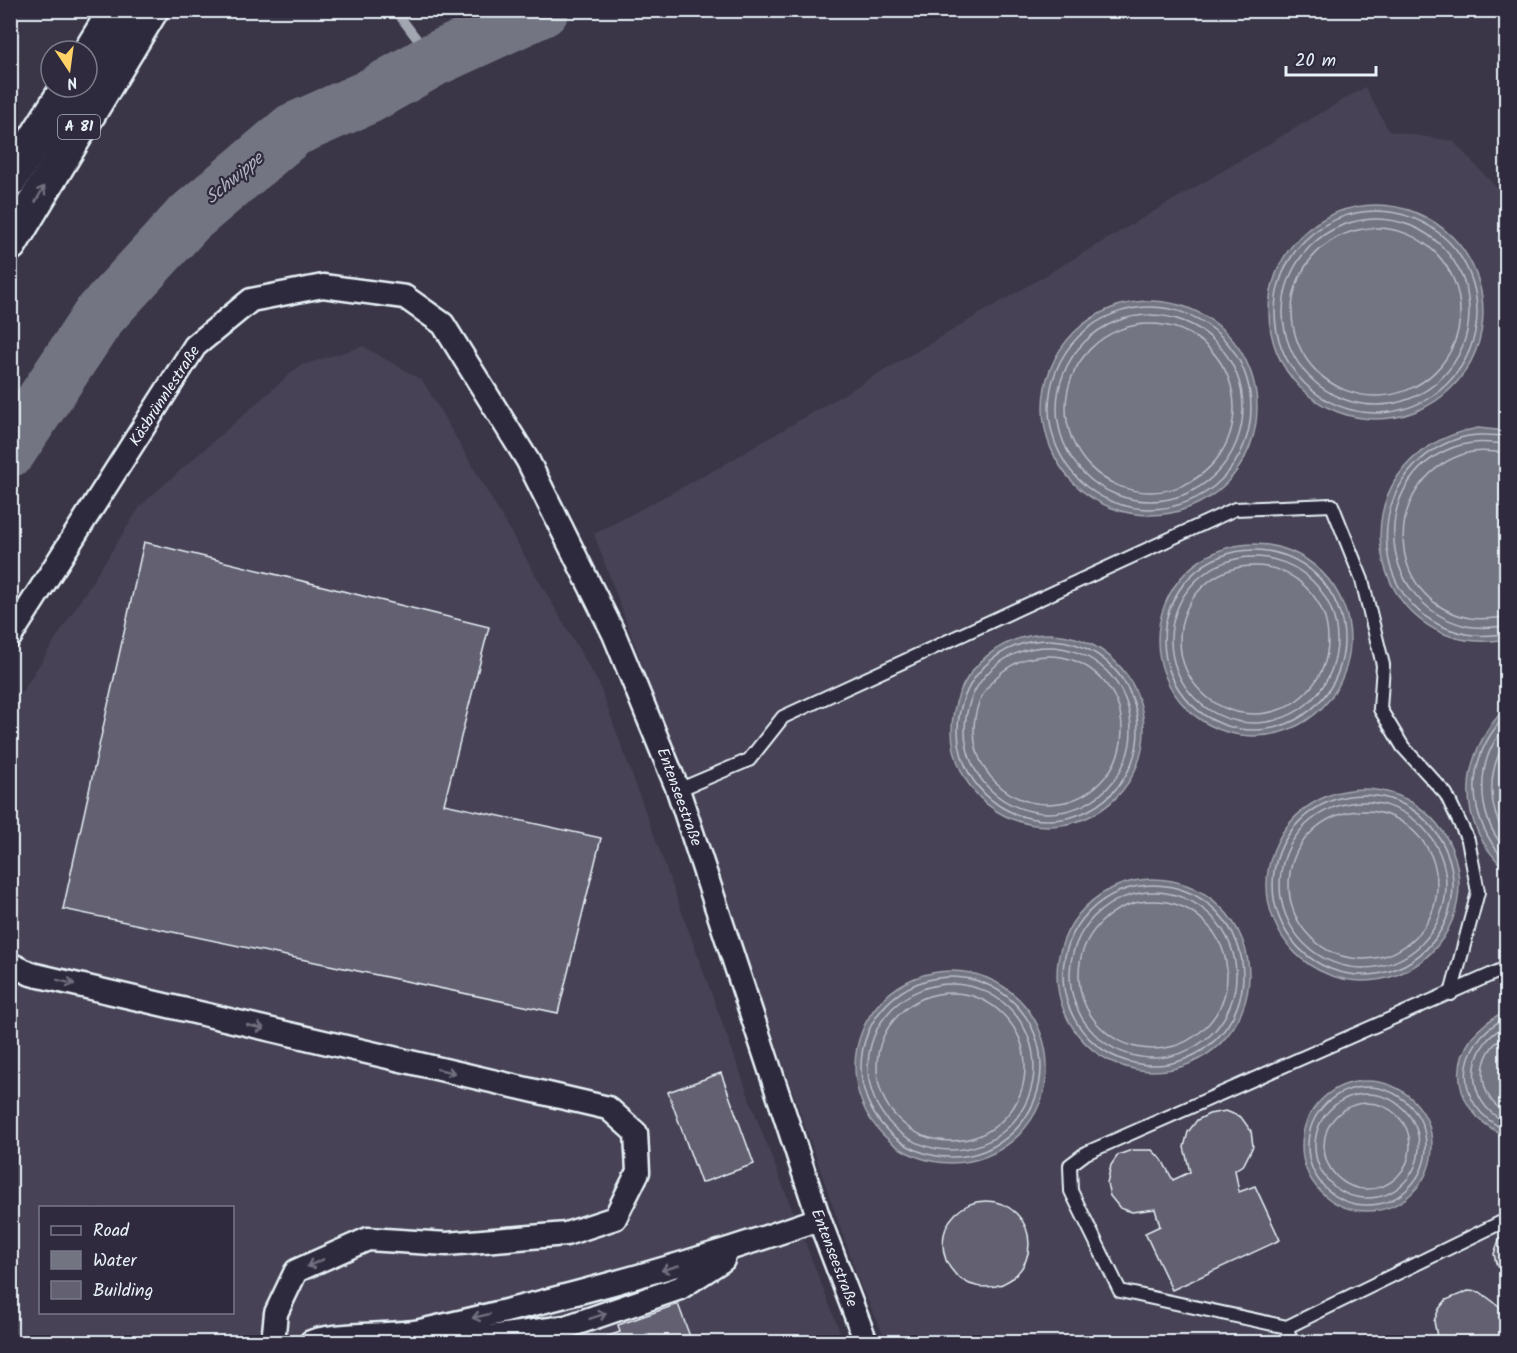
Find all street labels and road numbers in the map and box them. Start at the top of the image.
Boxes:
road number: A 81 [58,115,100,139]
street label: Käsbrünnlestraße [123,341,207,451]
street label: Entenseestraße [650,744,708,850]
street label: Entenseestraße [804,1205,864,1311]

